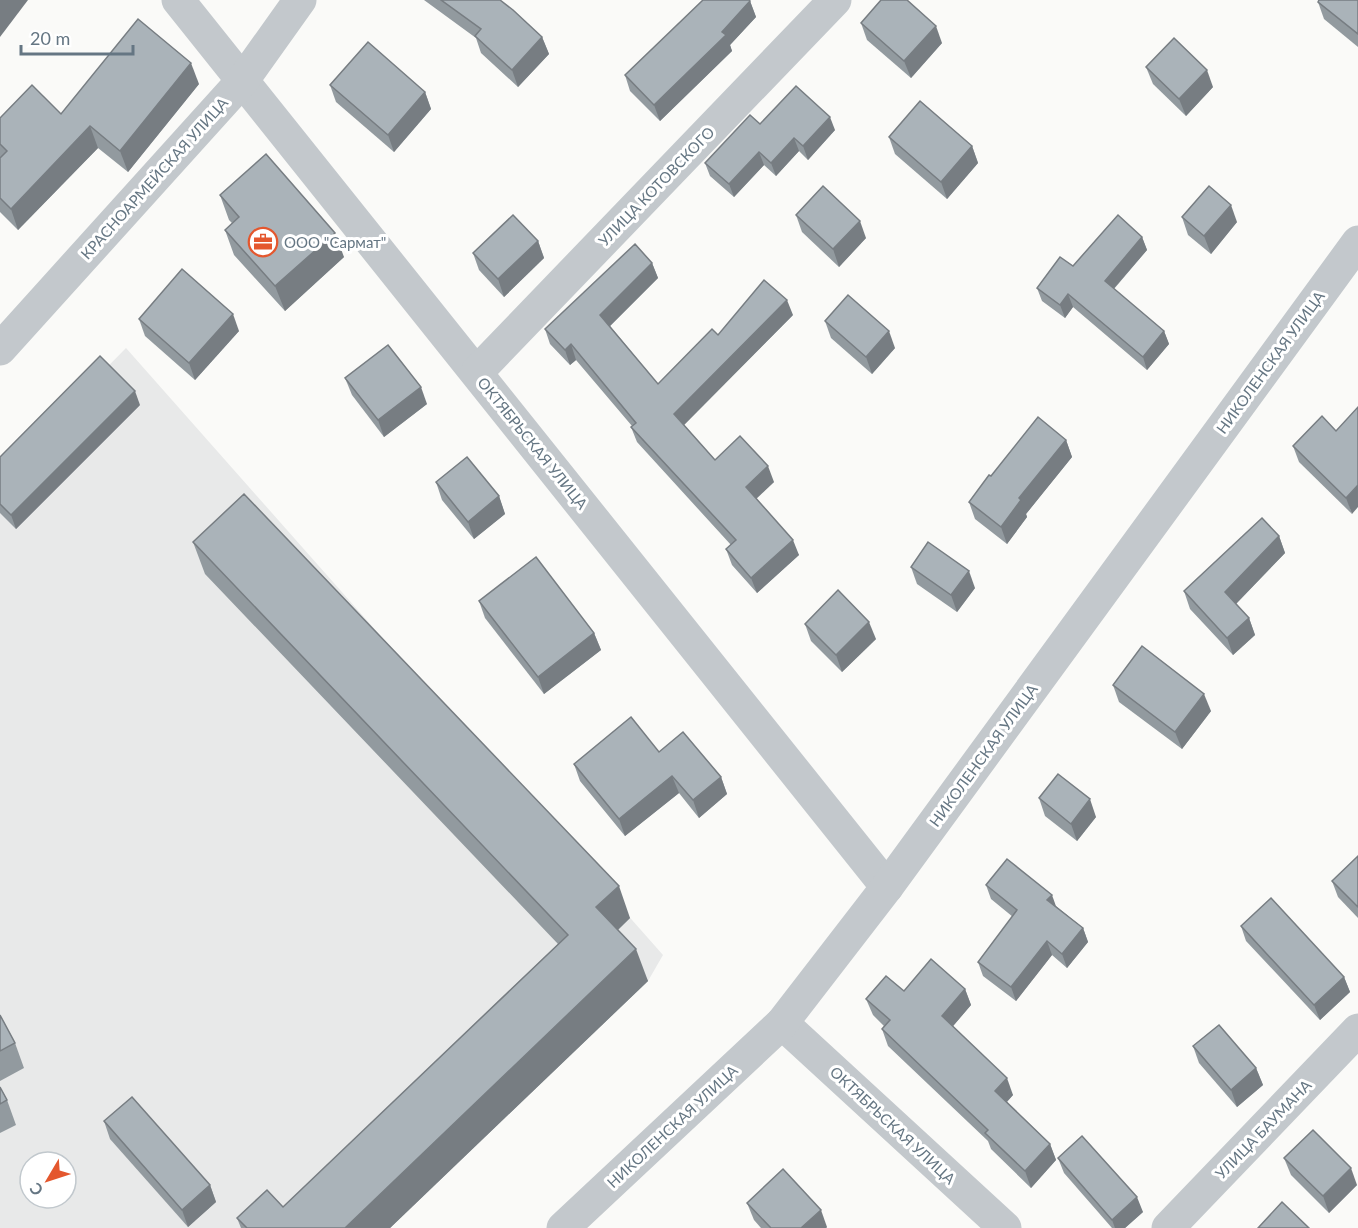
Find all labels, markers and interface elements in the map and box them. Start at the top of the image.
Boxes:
scale bar [21,18,134,56]
text: 20 m [30,27,70,49]
street label: КРАСНОАРМЕЙСКАЯ УЛИЦА [77,93,232,263]
street label: УЛИЦА КОТОВСКОГО [594,123,718,249]
office icon: ООО "Сармат" [247,226,279,258]
place label: ООО "Сармат" [284,233,386,251]
street label: НИКОЛЕНСКАЯ УЛИЦА [1212,286,1328,437]
street label: ОКТЯБРЬСКАЯ УЛИЦА [474,373,592,513]
street label: НИКОЛЕНСКАЯ УЛИЦА [925,679,1041,830]
street label: НИКОЛЕНСКАЯ УЛИЦА [603,1060,742,1191]
street label: ОКТЯБРЬСКАЯ УЛИЦА [827,1062,960,1188]
street label: УЛИЦА БАУМАНА [1211,1075,1315,1182]
north arrow [18,1150,78,1210]
text: С [25,1179,47,1200]

